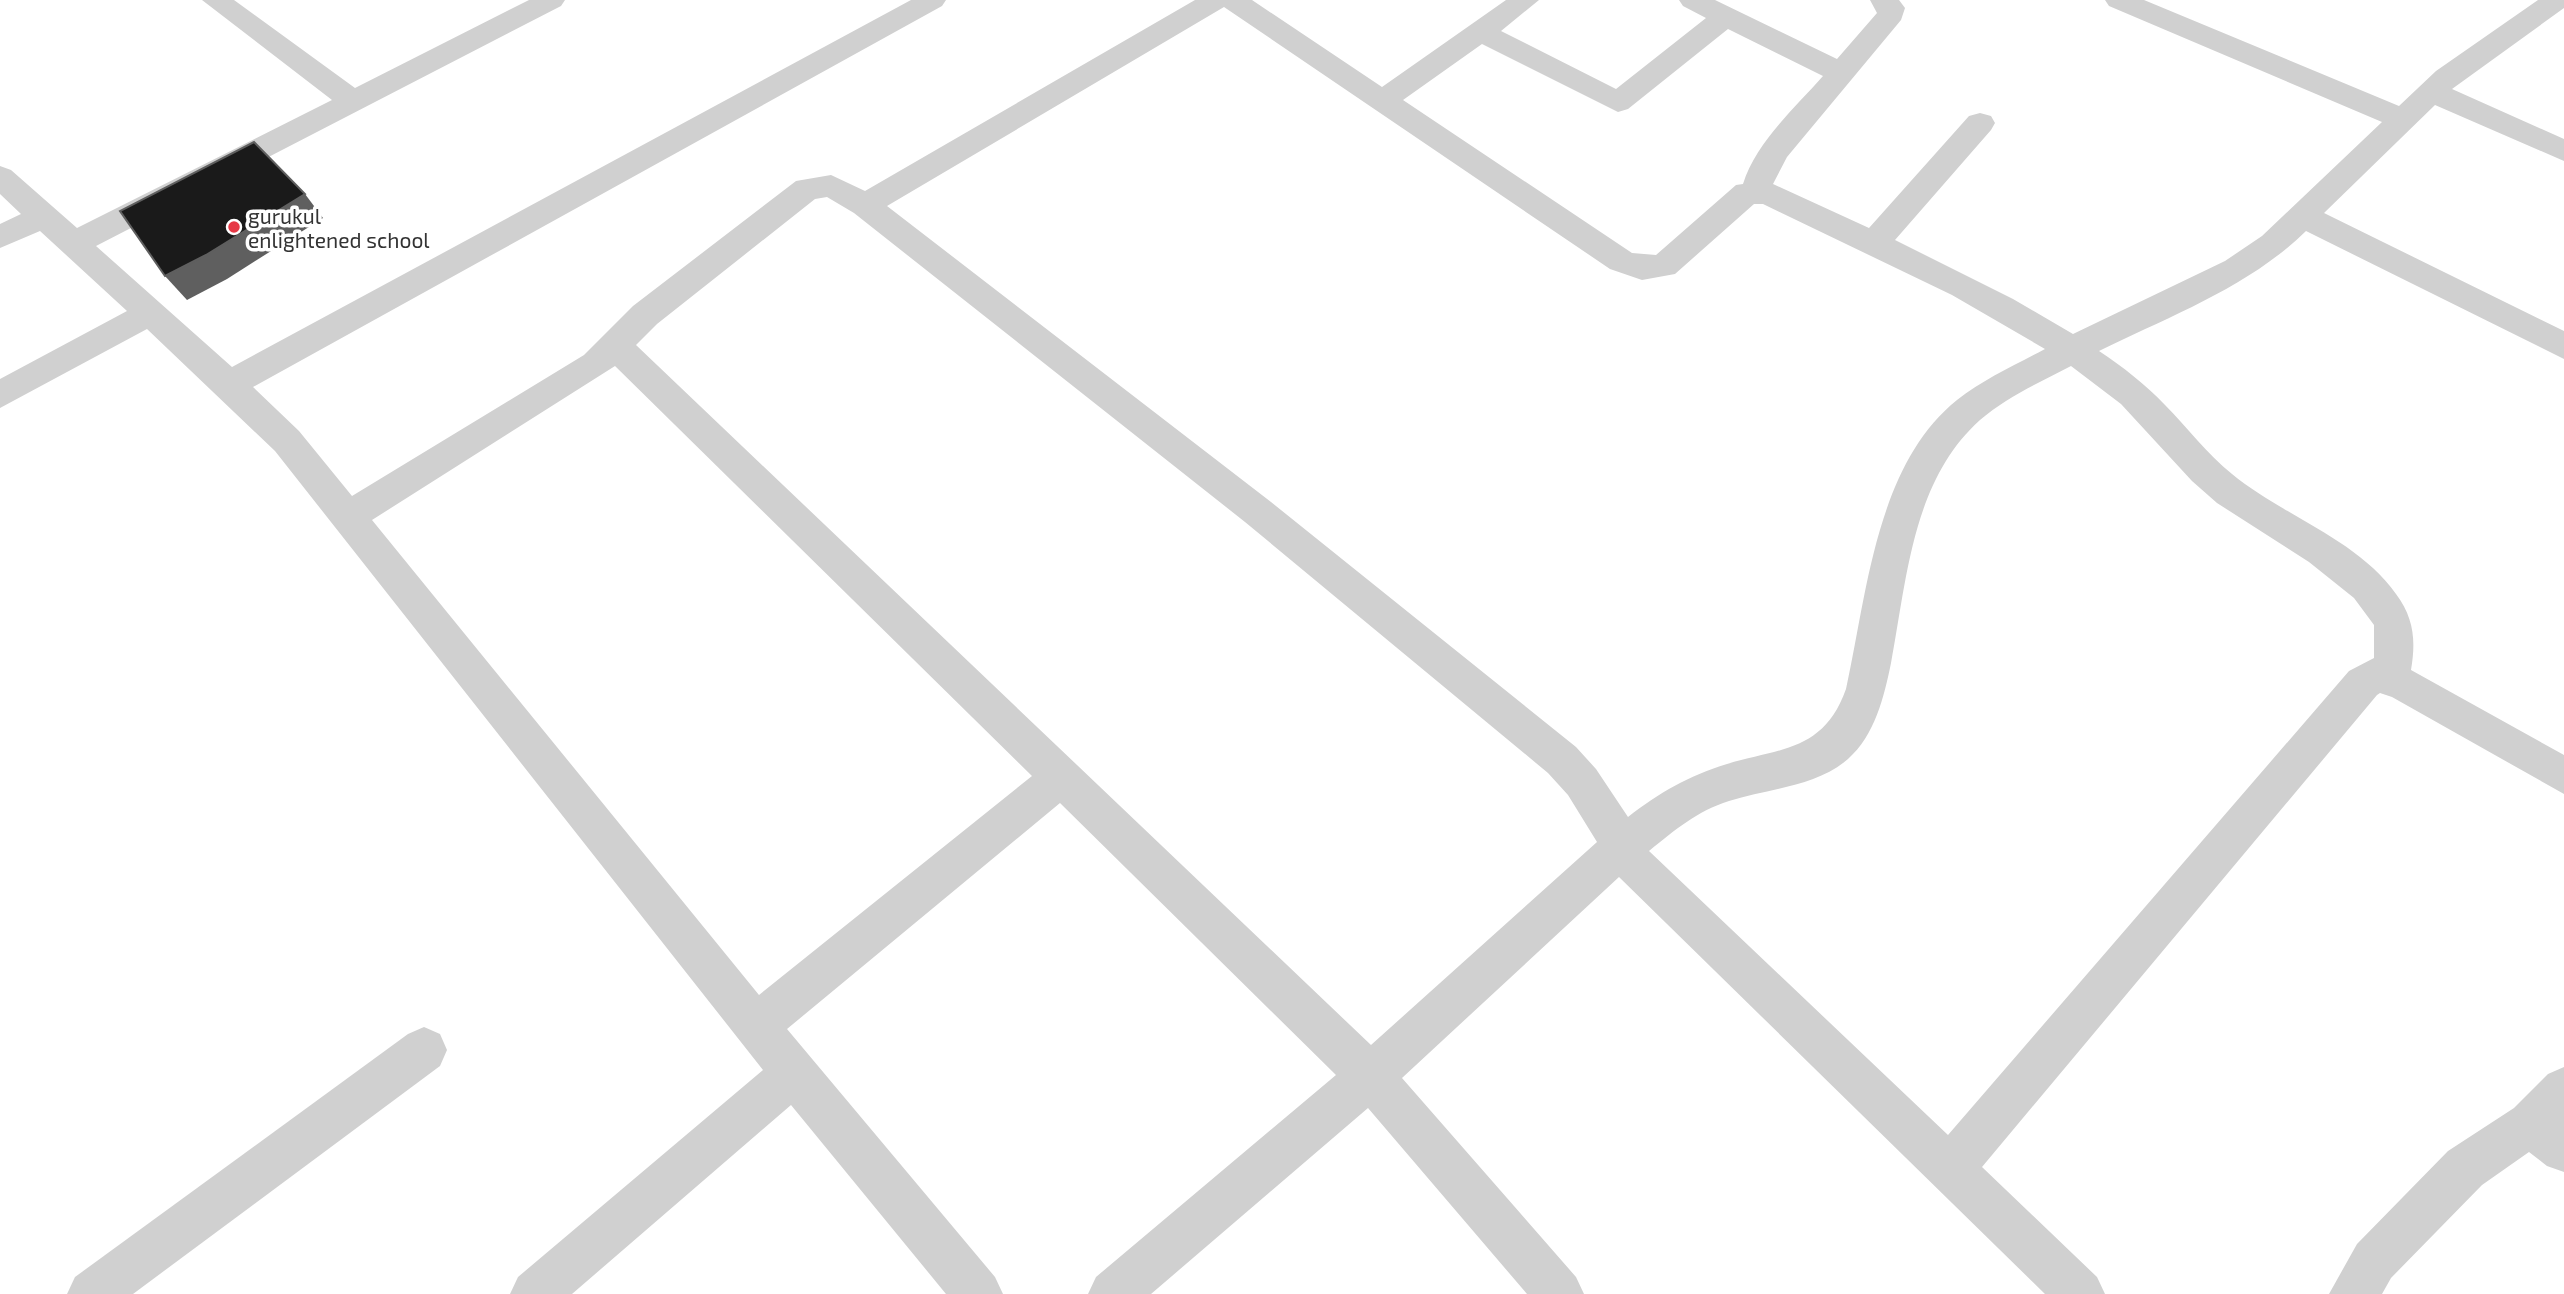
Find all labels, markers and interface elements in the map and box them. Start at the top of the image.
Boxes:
place label: gurukul enlightened school [248,203,430,252]
marker: gurukul enlightened school [226,219,242,235]

